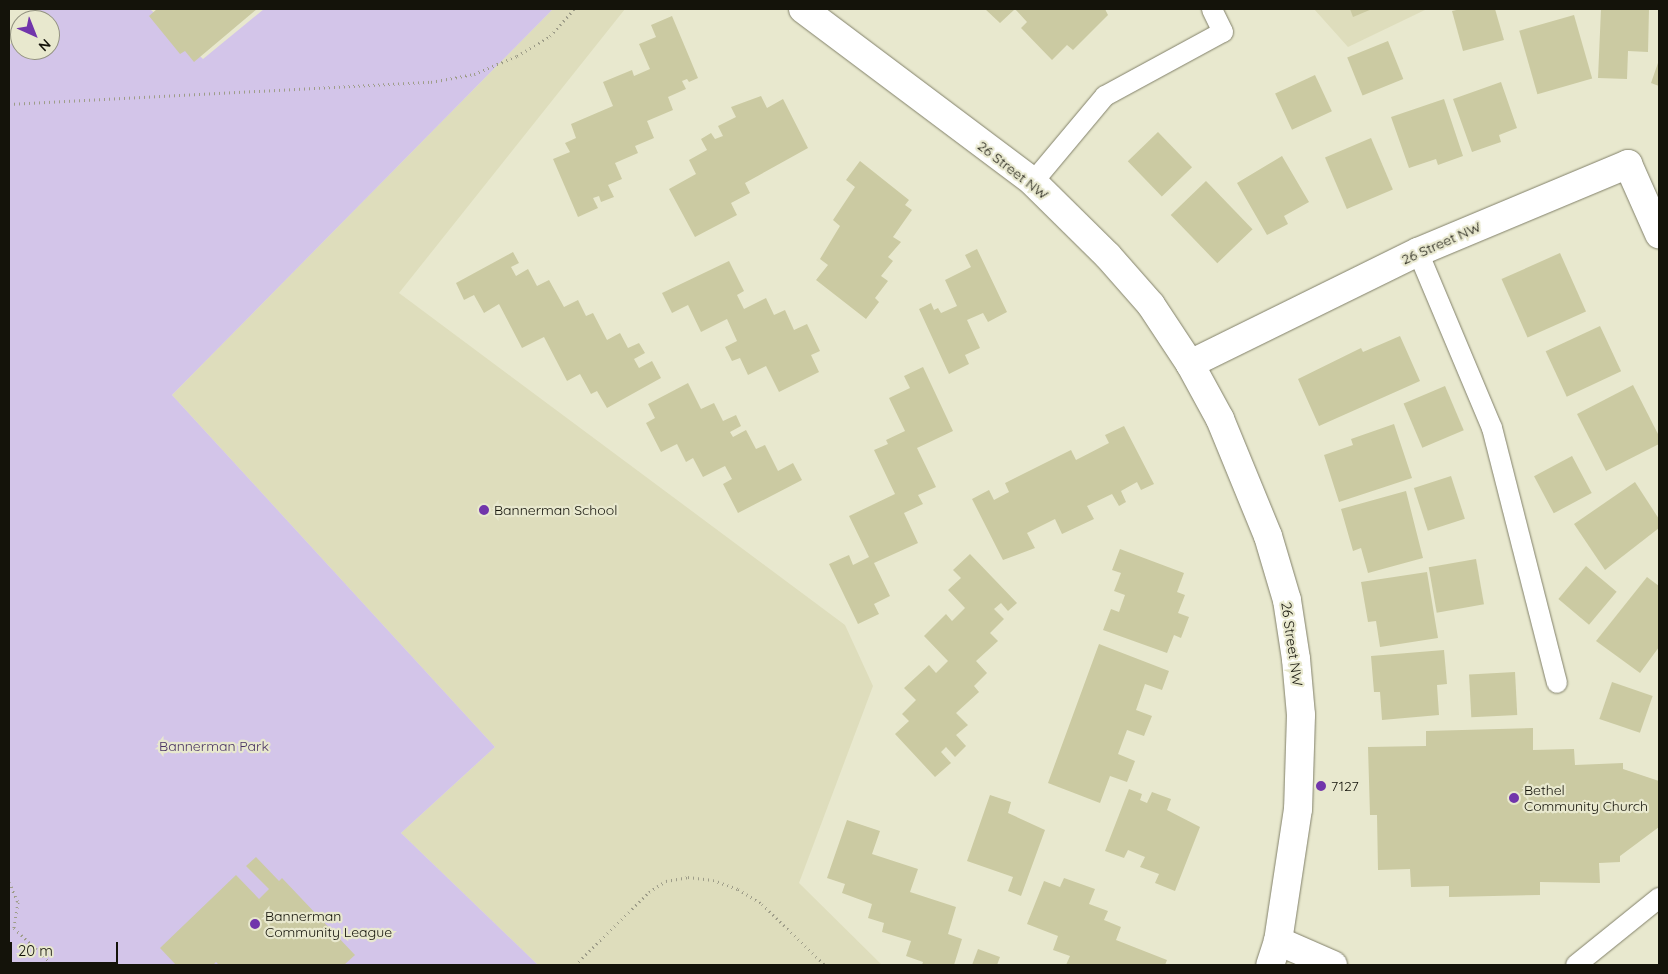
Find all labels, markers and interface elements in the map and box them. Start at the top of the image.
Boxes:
north arrow [10,10,60,60]
text: N [35,35,55,55]
street label: 26 Street NW [974,137,1052,203]
street label: 26 Street NW [1399,218,1483,268]
place label: Bannerman School [494,502,617,518]
marker: Bannerman School [478,504,490,516]
street label: 26 Street NW [1278,601,1306,687]
park label: Bannerman Park [159,738,269,754]
place label: 7127 [1331,778,1359,794]
marker: 7127 [1315,780,1327,792]
place label: Bethel Community Church [1524,782,1648,814]
marker: Bethel Community Church [1508,792,1520,804]
place label: Bannerman Community League [265,908,392,940]
marker: Bannerman Community League [249,918,261,930]
scale bar [12,932,120,964]
text: 20 m [18,941,53,960]

